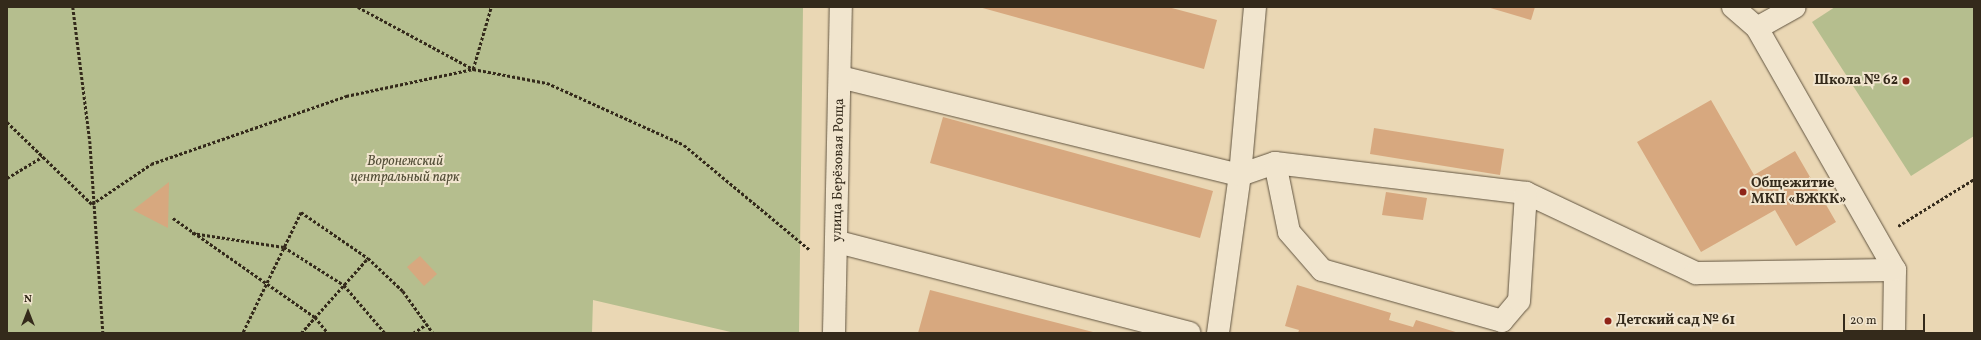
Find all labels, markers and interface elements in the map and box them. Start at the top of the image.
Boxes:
place label: Школа № 62 [1814,73,1898,89]
marker: Школа № 62 [1901,76,1911,86]
street label: улица Берёзовая Роща [829,98,849,242]
park label: Воронежский центральный парк [351,154,459,186]
place label: Общежитие МКП «ВЖКК» [1751,176,1847,208]
marker: Общежитие МКП «ВЖКК» [1738,187,1748,197]
north arrow [8,292,48,332]
text: N [24,292,32,307]
scale bar [1845,306,1927,332]
place label: Детский сад № 61 [1616,313,1735,329]
text: 20 m [1850,313,1877,329]
marker: Детский сад № 61 [1603,316,1613,326]

